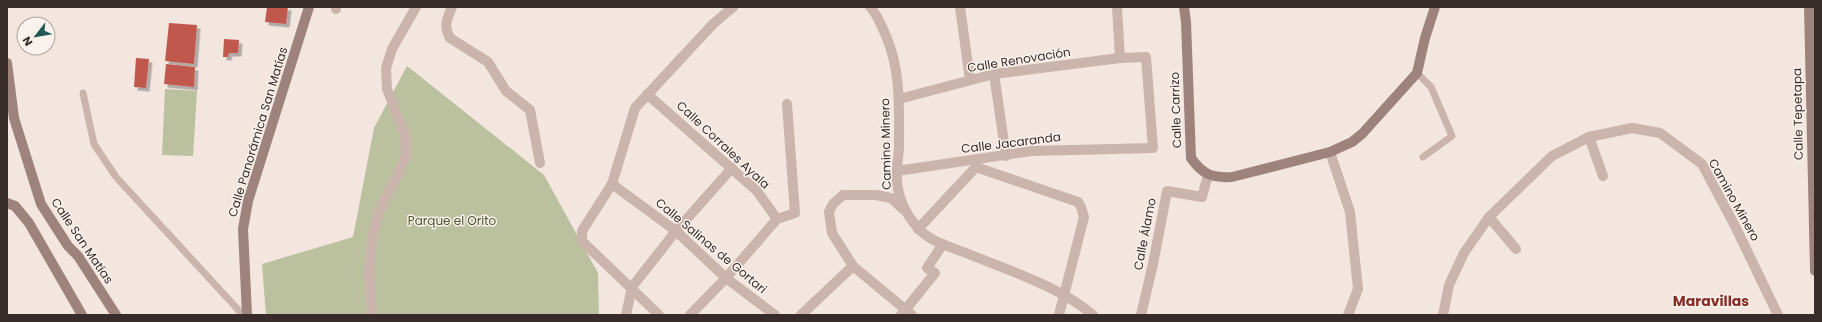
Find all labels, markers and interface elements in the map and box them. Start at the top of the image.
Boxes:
north arrow [16,16,56,56]
text: N [18,33,36,49]
street label: Calle Renovación [966,43,1072,76]
street label: Calle Panorámica San Matías [224,45,292,219]
street label: Calle Tepetapa [1788,68,1807,160]
street label: Calle Carrizo [1166,71,1185,148]
street label: Calle Corrales Ayala [673,97,774,192]
street label: Camino Minero [876,98,895,190]
street label: Calle Jacaranda [960,128,1062,157]
street label: Camino Minero [1705,155,1764,244]
street label: Calle San Matías [47,194,117,287]
street label: Calle Salinas de Gortari [652,194,771,297]
street label: Calle Álamo [1129,196,1160,271]
park label: Parque el Orito [408,212,497,229]
district label: Maravillas [1673,291,1749,311]

